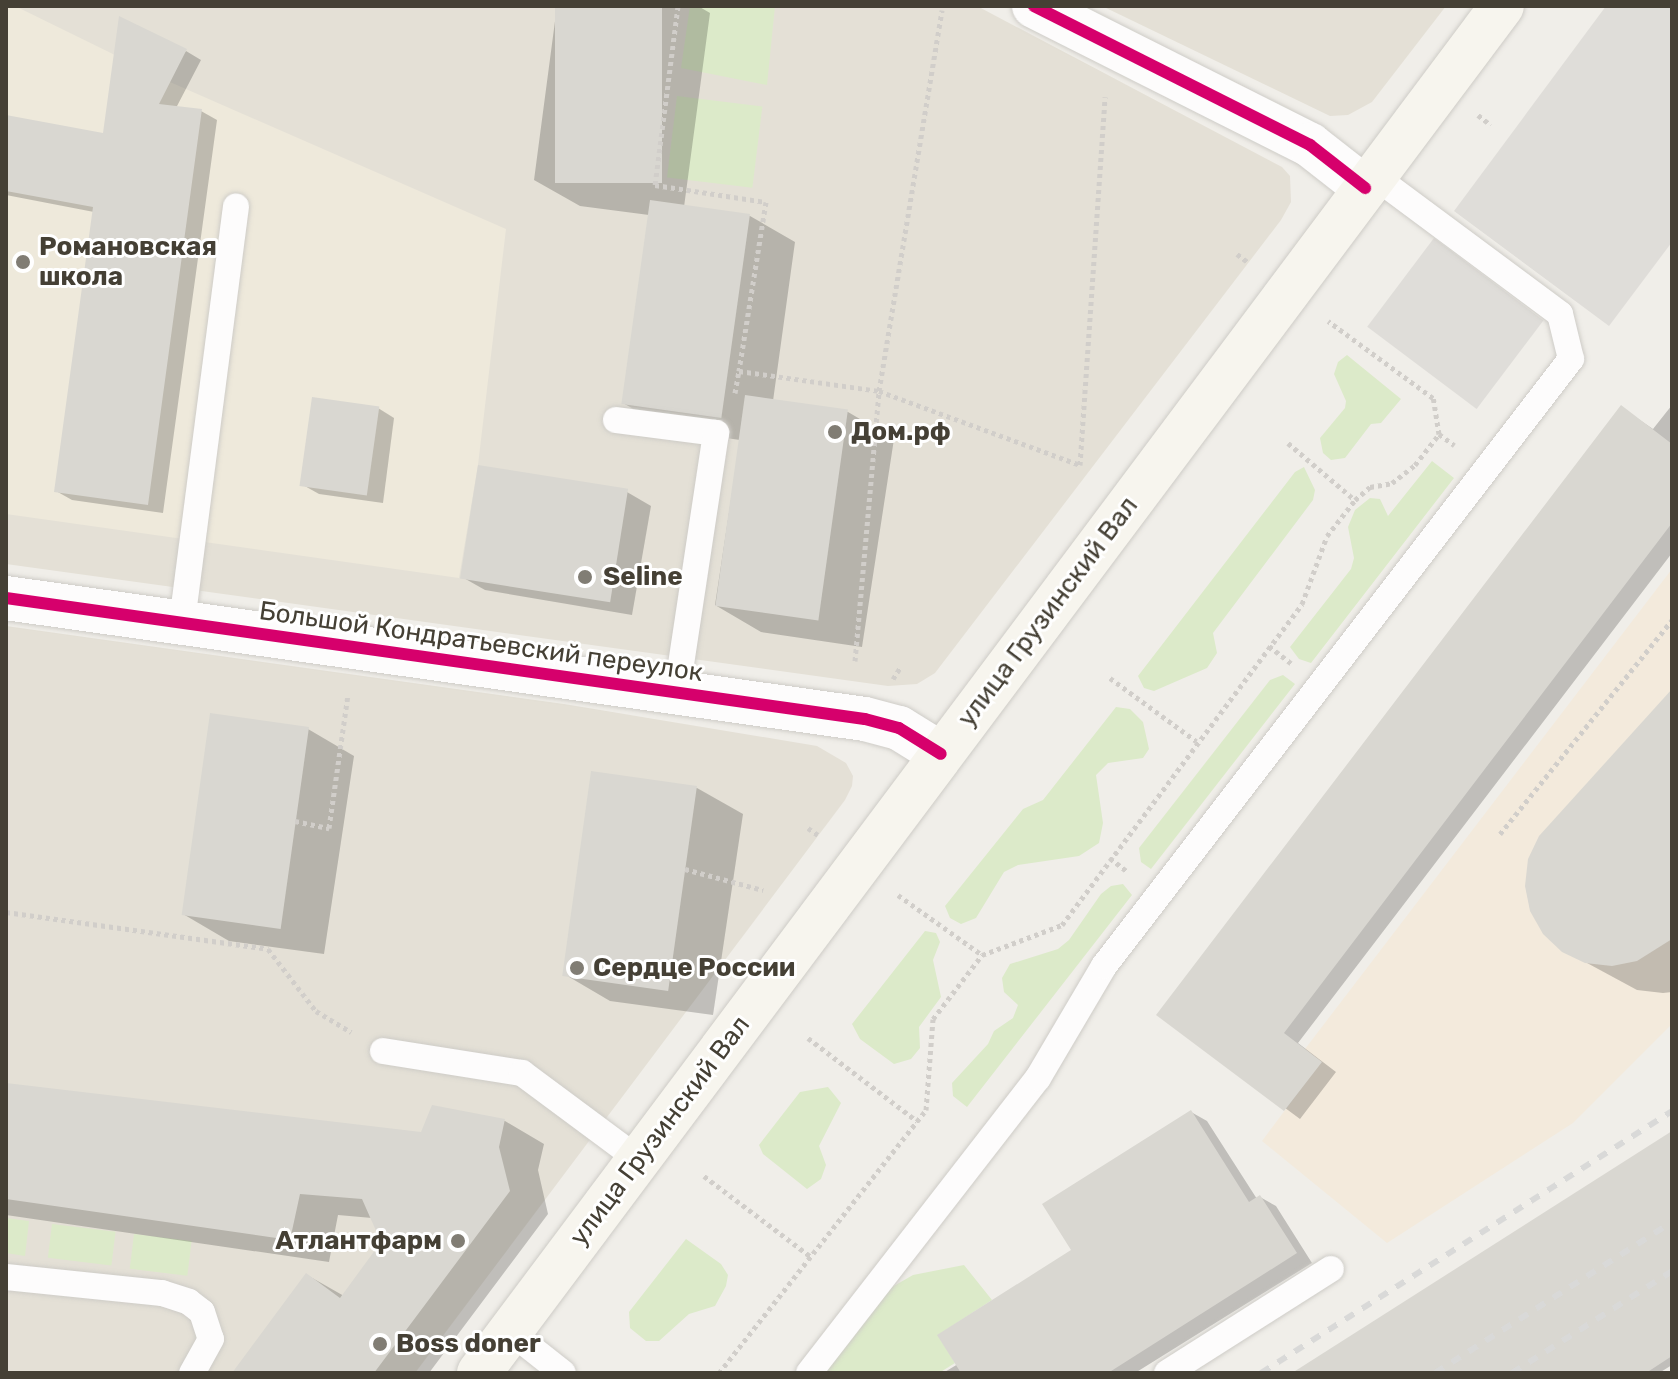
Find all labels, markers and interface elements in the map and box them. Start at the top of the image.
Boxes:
place label: Романовская школа [39,231,217,292]
marker: Романовская школа [14,253,32,271]
place label: Дом.рф [851,416,951,448]
marker: Дом.рф [826,423,844,441]
street label: улица Грузинский Вал [951,491,1145,733]
place label: Seline [603,561,683,593]
marker: Seline [574,566,596,588]
street label: Большой Кондратьевский переулок [257,595,705,689]
place label: Сердце России [593,952,795,984]
marker: Сердце России [568,959,586,977]
street label: улица Грузинский Вал [563,1010,757,1252]
place label: Атлантфарм [275,1225,442,1257]
marker: Атлантфарм [449,1232,467,1250]
place label: Boss doner [396,1328,541,1360]
marker: Boss doner [371,1335,389,1353]

